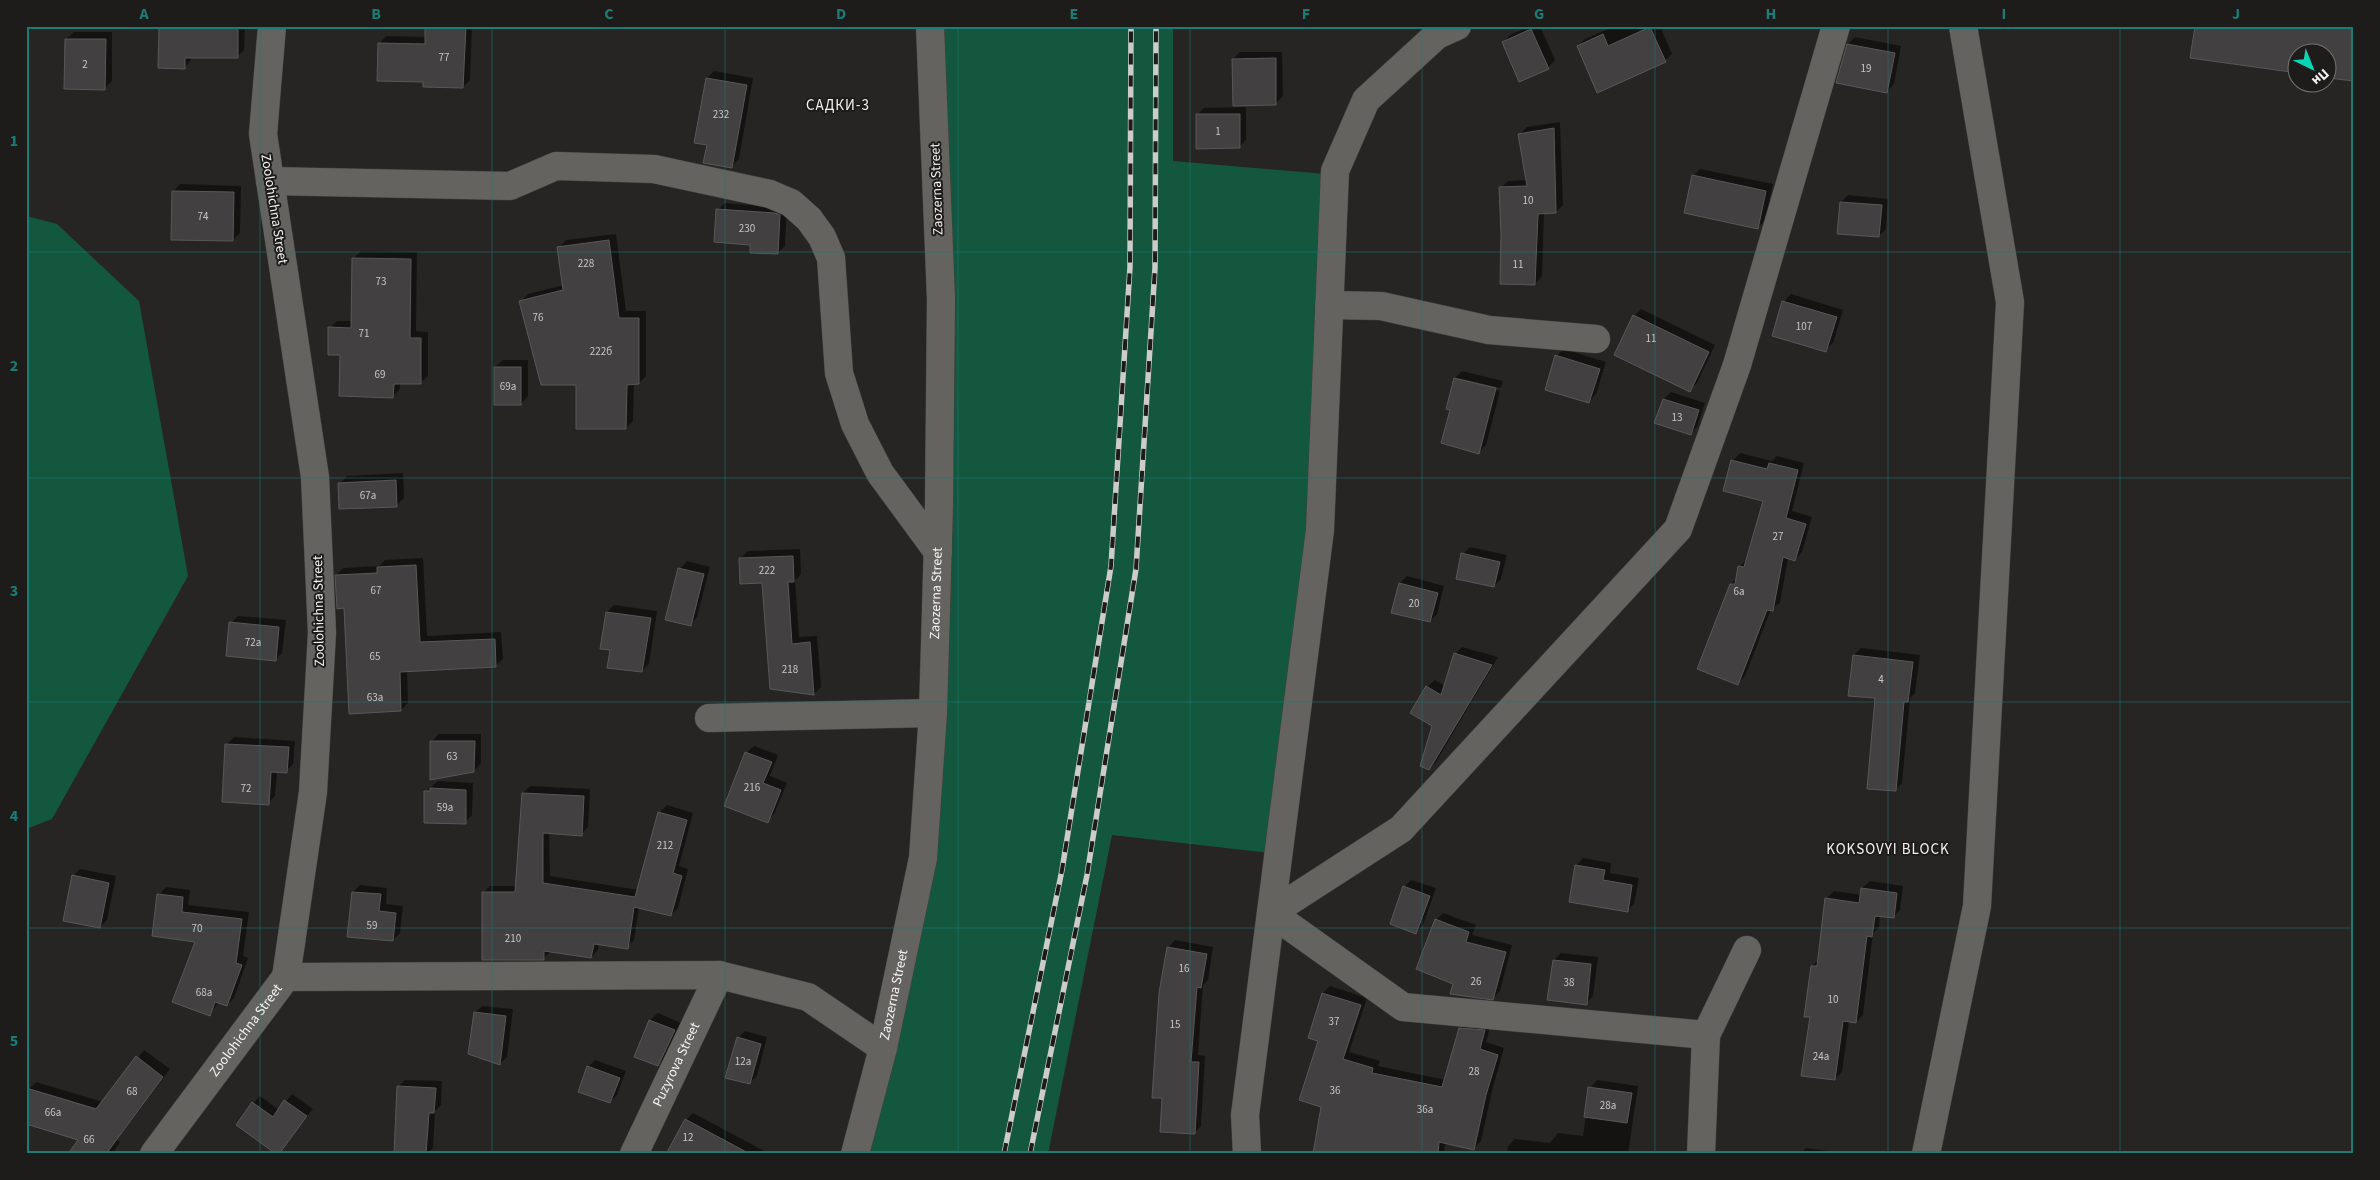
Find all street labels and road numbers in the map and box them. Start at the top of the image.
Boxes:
street label: Zaozerna Street [925,142,949,235]
street label: Zoolohichna Street [255,153,293,266]
street label: Zaozerna Street [925,547,948,640]
street label: Zoolohichna Street [308,555,330,667]
street label: Zaozerna Street [875,947,914,1042]
street label: Zoolohichna Street [205,980,288,1081]
street label: Puzyrova Street [648,1019,705,1110]

